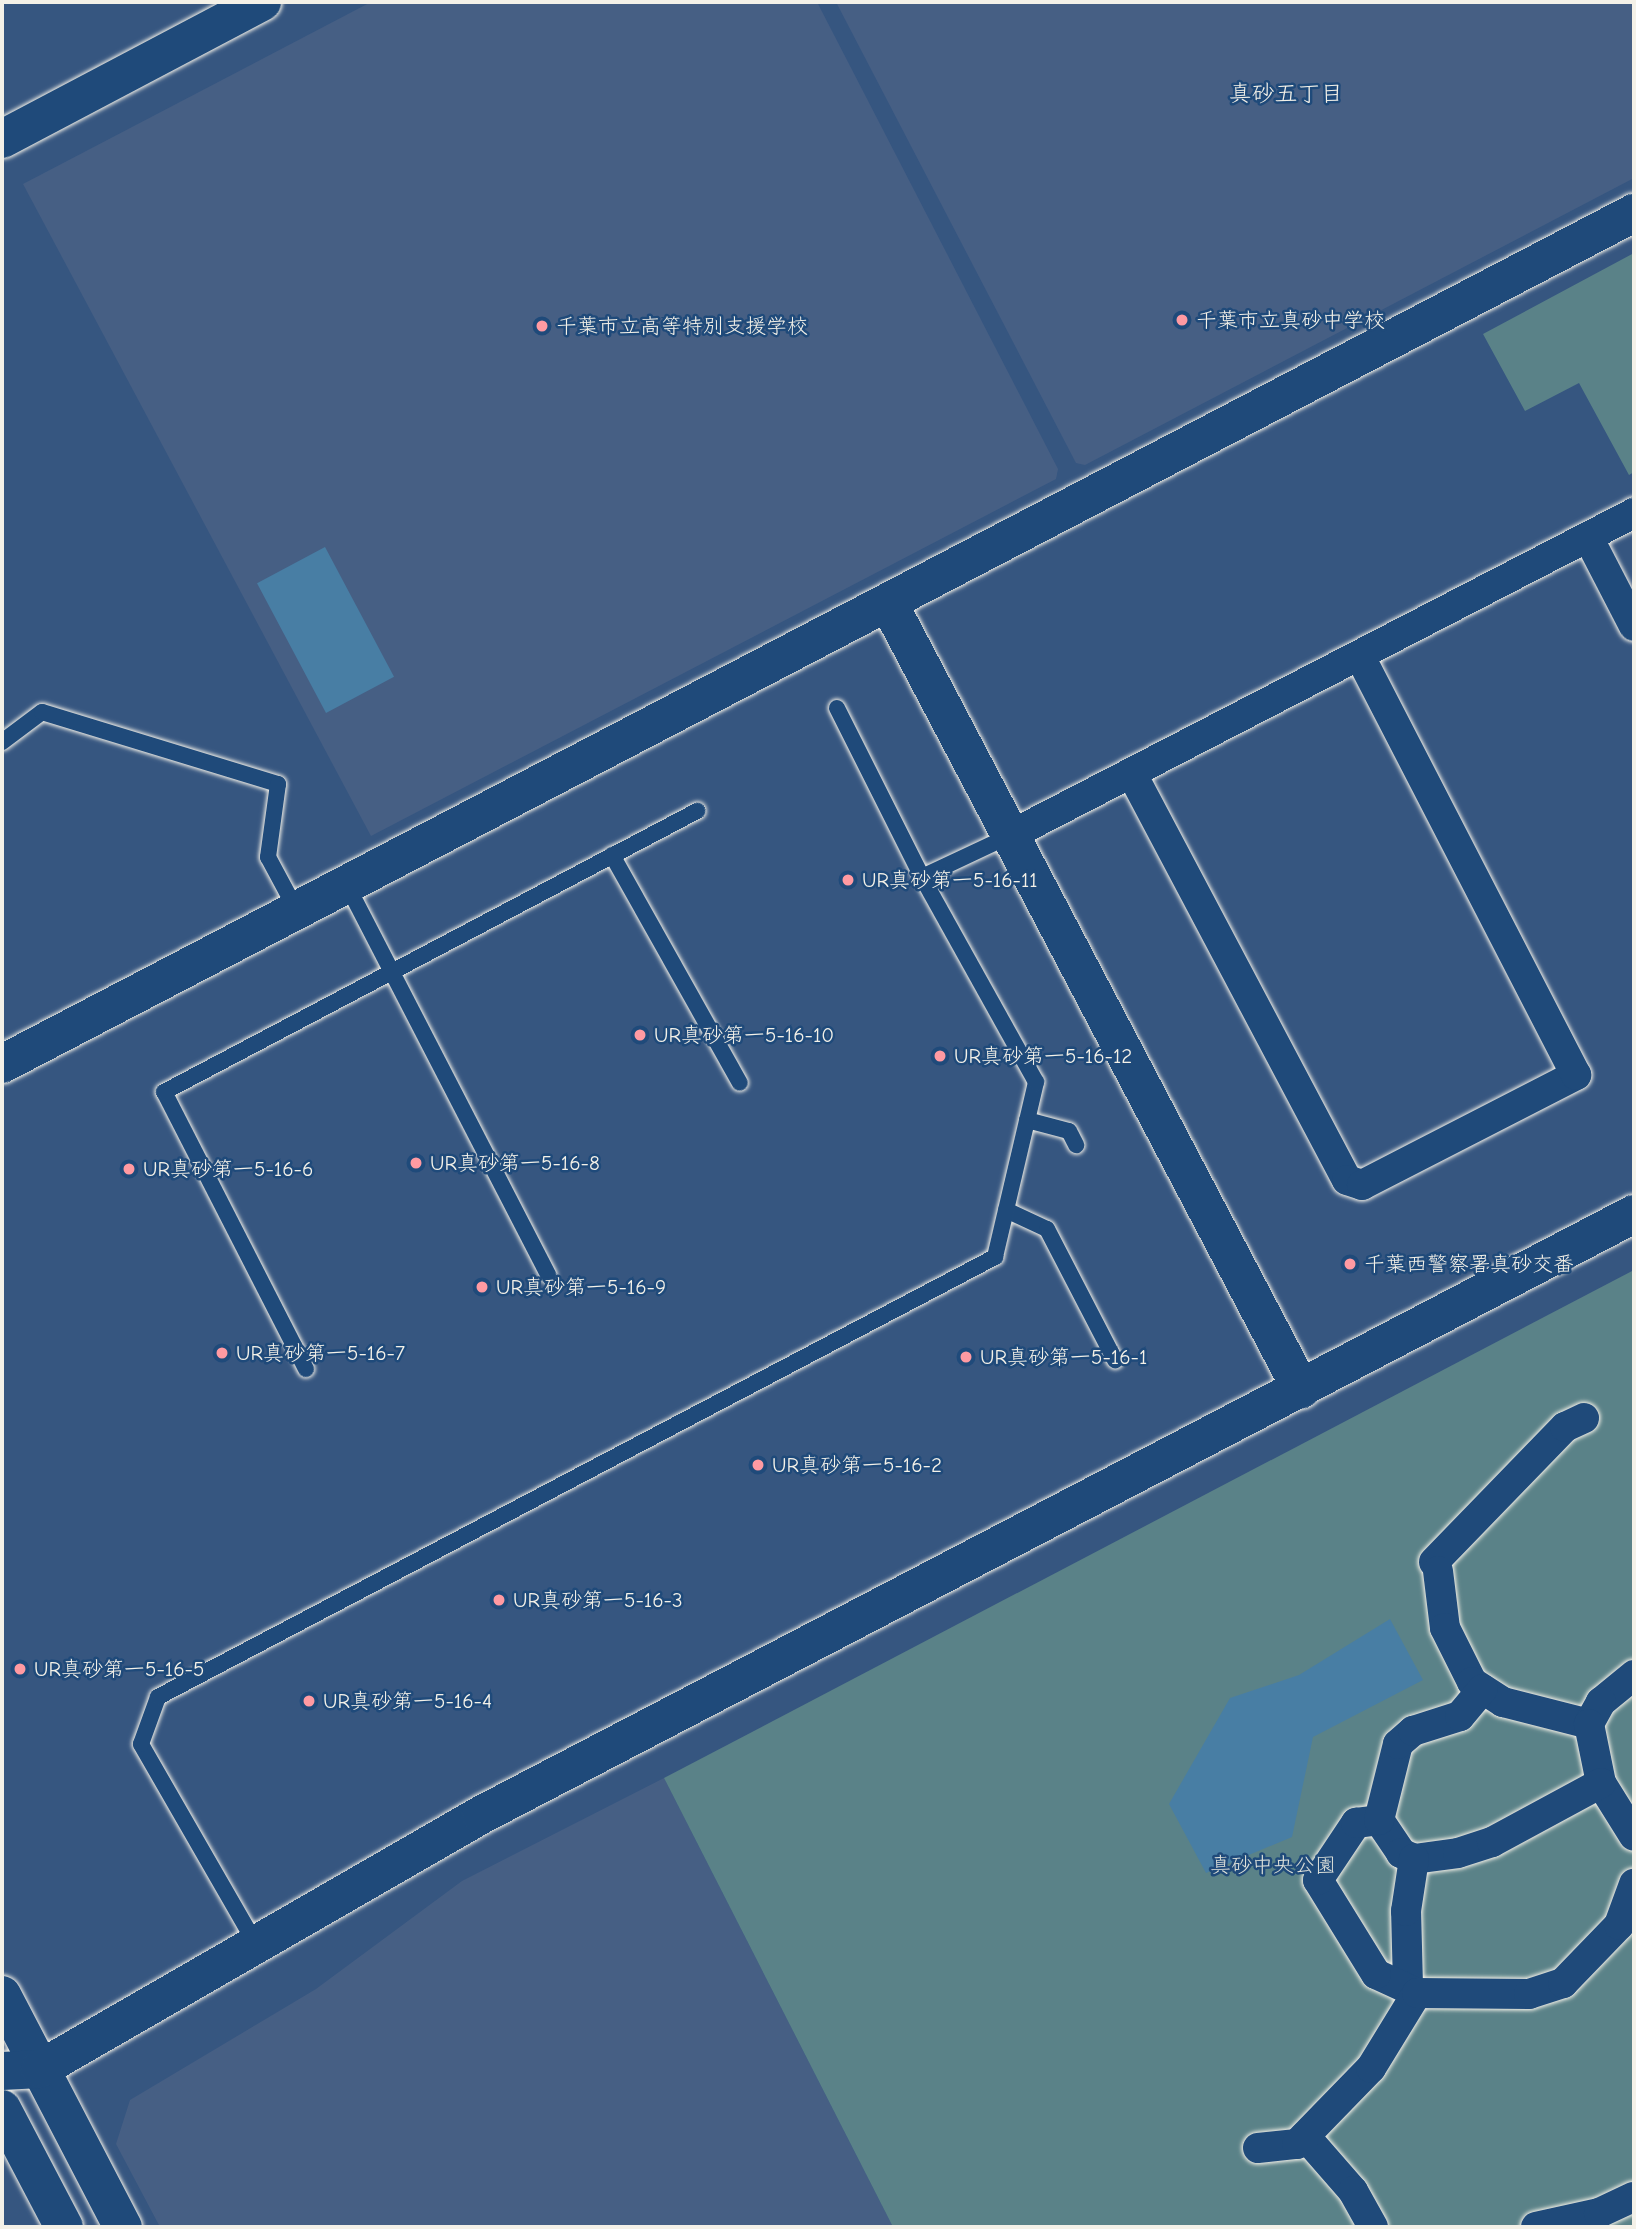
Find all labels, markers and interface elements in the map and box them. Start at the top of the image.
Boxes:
district label: 真砂五丁目 [1229,80,1343,108]
place label: 千葉市立真砂中学校 [1196,307,1385,333]
marker: 千葉市立真砂中学校 [1174,312,1190,328]
place label: 千葉市立高等特別支援学校 [556,313,808,339]
marker: 千葉市立高等特別支援学校 [534,318,550,334]
place label: UR真砂第一5-16-11 [862,867,1038,893]
marker: UR真砂第一5-16-11 [840,872,856,888]
place label: UR真砂第一5-16-10 [654,1022,834,1048]
marker: UR真砂第一5-16-10 [632,1027,648,1043]
place label: UR真砂第一5-16-12 [954,1043,1132,1069]
marker: UR真砂第一5-16-12 [932,1048,948,1064]
place label: UR真砂第一5-16-8 [430,1150,600,1176]
marker: UR真砂第一5-16-8 [408,1155,424,1171]
place label: UR真砂第一5-16-6 [143,1156,313,1182]
marker: UR真砂第一5-16-6 [121,1161,137,1177]
place label: 千葉西警察署真砂交番 [1364,1251,1574,1277]
marker: 千葉西警察署真砂交番 [1342,1256,1358,1272]
place label: UR真砂第一5-16-9 [496,1274,666,1300]
marker: UR真砂第一5-16-9 [474,1279,490,1295]
place label: UR真砂第一5-16-7 [236,1340,405,1366]
place label: UR真砂第一5-16-1 [980,1344,1147,1370]
marker: UR真砂第一5-16-7 [214,1345,230,1361]
marker: UR真砂第一5-16-1 [958,1349,974,1365]
place label: UR真砂第一5-16-2 [772,1452,942,1478]
marker: UR真砂第一5-16-2 [750,1457,766,1473]
place label: UR真砂第一5-16-3 [513,1587,683,1613]
marker: UR真砂第一5-16-3 [491,1592,507,1608]
place label: UR真砂第一5-16-5 [34,1656,204,1682]
marker: UR真砂第一5-16-5 [12,1661,28,1677]
place label: UR真砂第一5-16-4 [323,1688,492,1714]
marker: UR真砂第一5-16-4 [301,1693,317,1709]
park label: 真砂中央公園 [1210,1852,1336,1878]

